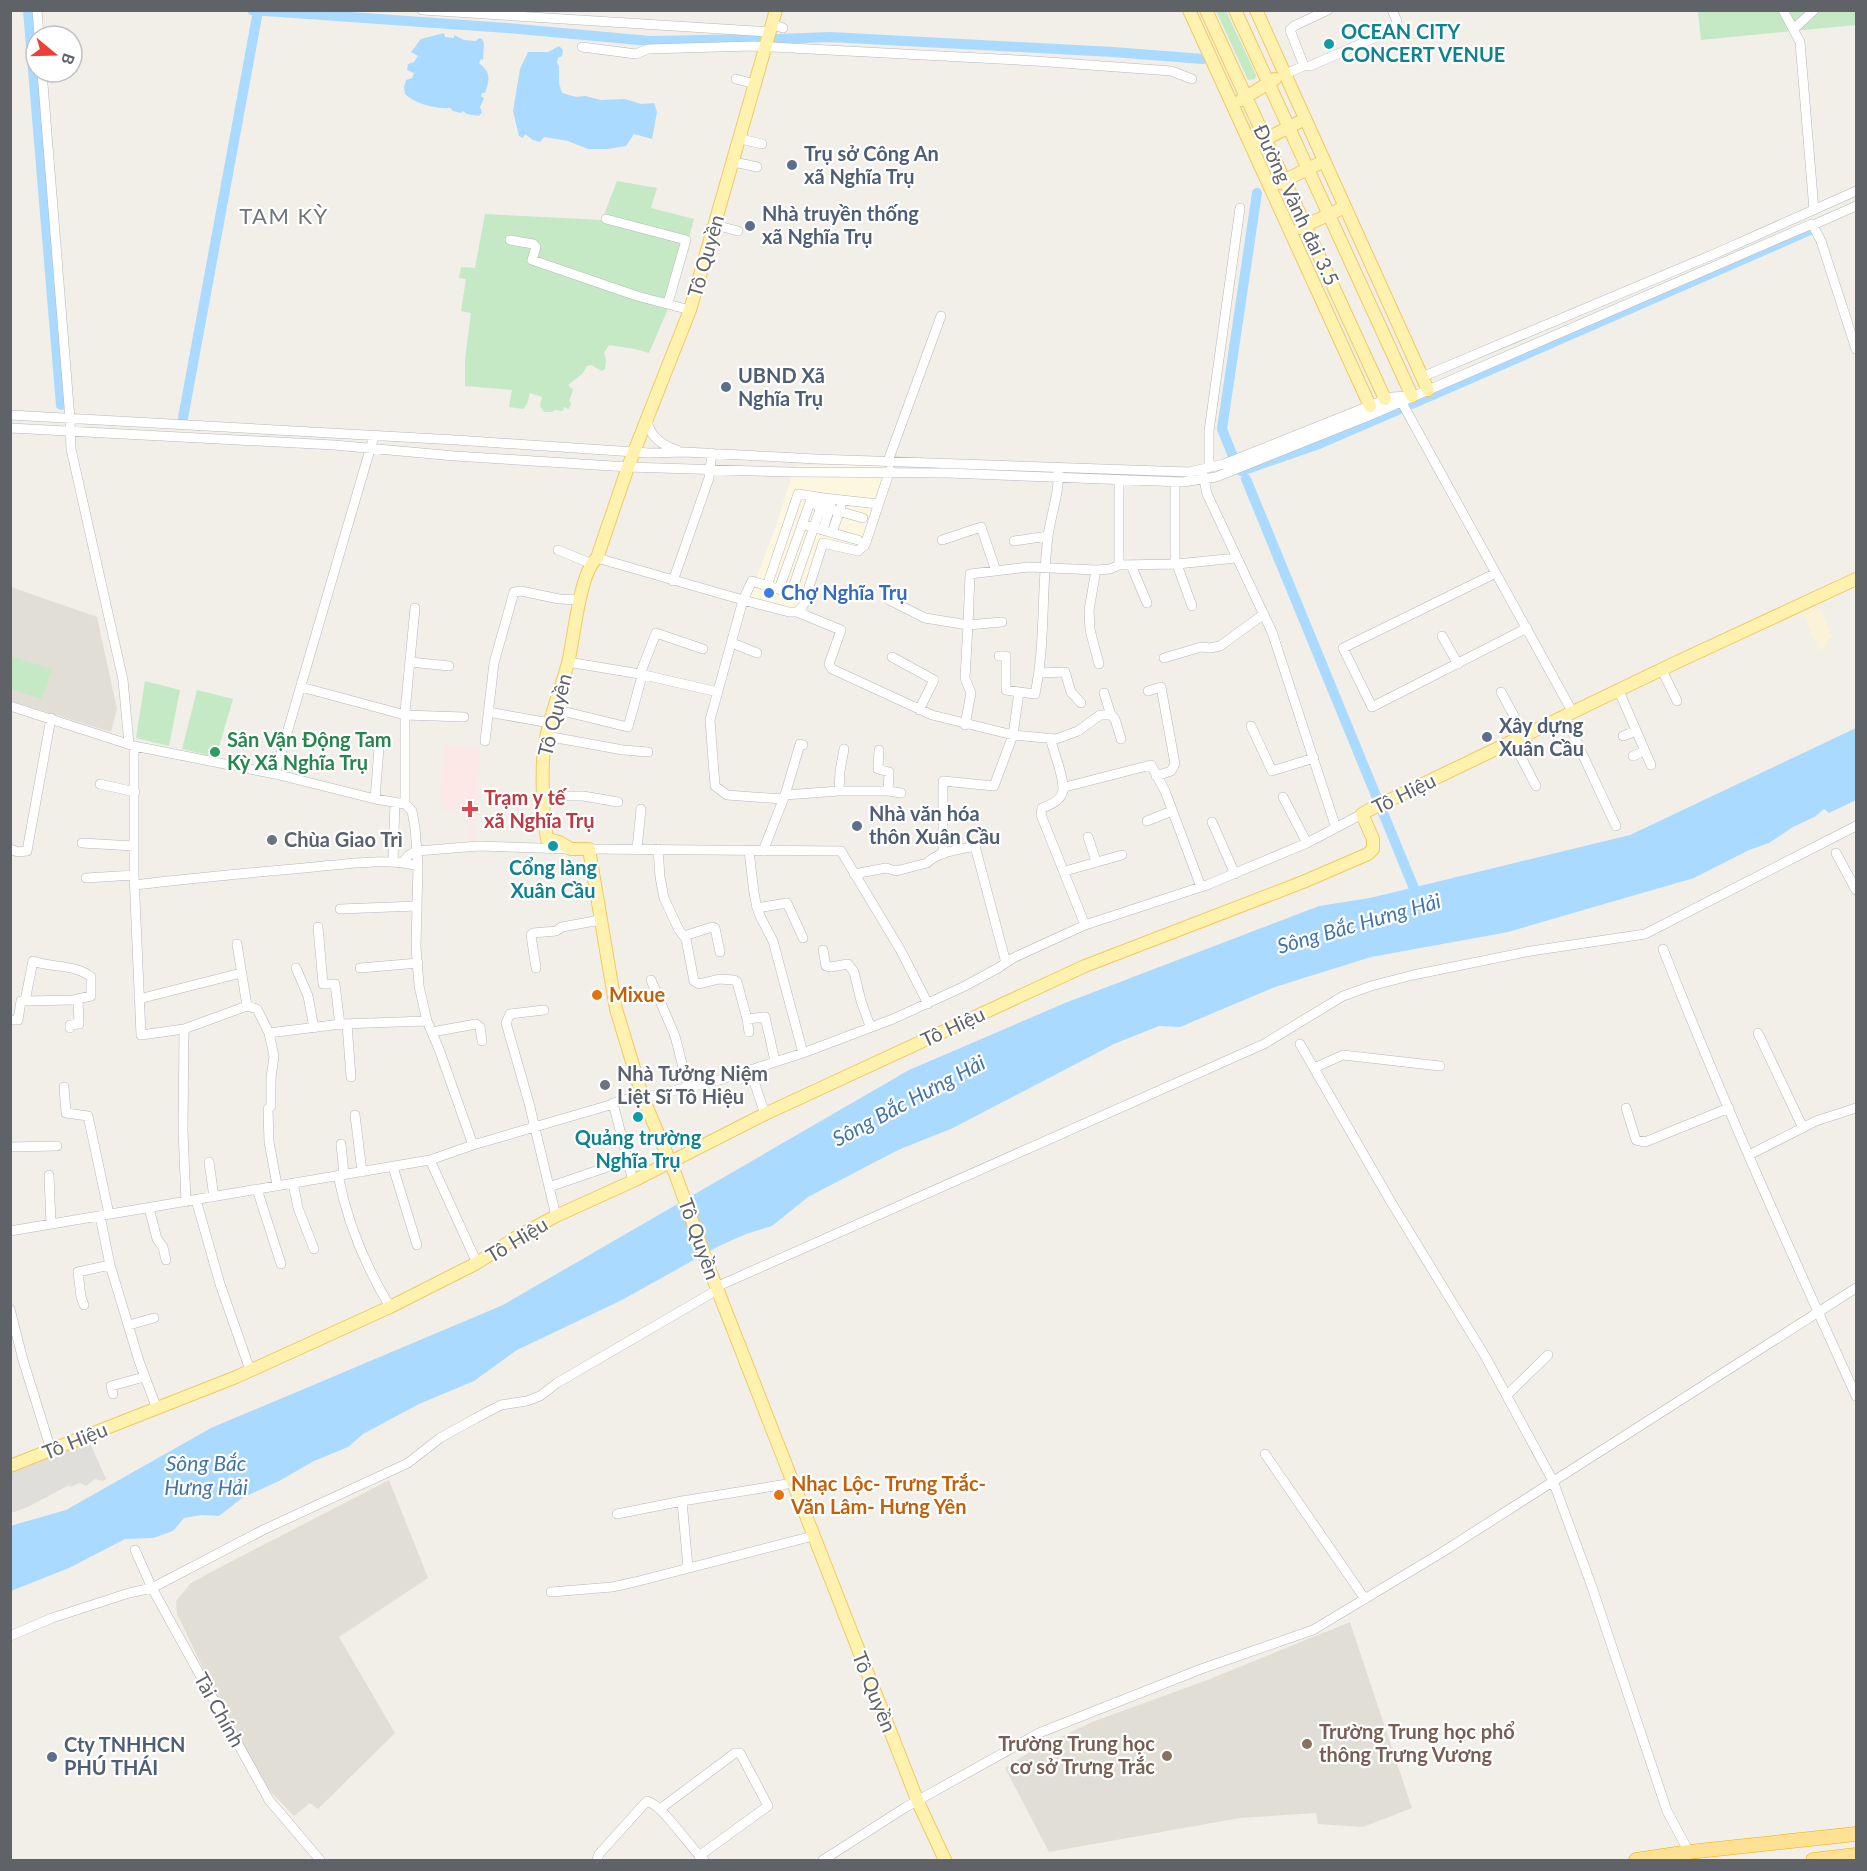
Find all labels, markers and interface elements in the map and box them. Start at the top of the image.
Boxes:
place label: OCEAN CITY CONCERT VENUE [1341,19,1505,66]
north arrow [24,24,84,84]
marker: OCEAN CITY CONCERT VENUE [1322,37,1336,51]
text: B [58,51,79,67]
street label: Đường Vành đai 3.5 [1249,120,1345,289]
place label: Trụ sở Công An xã Nghĩa Trụ [804,141,939,188]
marker: Trụ sở Công An xã Nghĩa Trụ [785,158,799,172]
place label: Nhà truyền thống xã Nghĩa Trụ [762,201,919,248]
district label: TAM KỲ [239,202,329,229]
street label: Tô Quyền [682,212,728,300]
marker: Nhà truyền thống xã Nghĩa Trụ [743,219,757,233]
place label: UBND Xã Nghĩa Trụ [738,363,825,410]
marker: UBND Xã Nghĩa Trụ [719,380,733,394]
place label: Chợ Nghĩa Trụ [781,580,907,604]
marker: Chợ Nghĩa Trụ [762,586,776,600]
street label: Tô Quyền [532,671,576,759]
place label: Xây dựng Xuân Cầu [1499,713,1584,760]
place label: Sân Vận Động Tam Kỳ Xã Nghĩa Trụ [227,727,392,774]
marker: Xây dựng Xuân Cầu [1480,730,1494,744]
marker: Sân Vận Động Tam Kỳ Xã Nghĩa Trụ [208,745,222,759]
street label: Tô Hiệu [1368,767,1439,819]
place label: Trạm y tế xã Nghĩa Trụ [484,785,595,832]
marker: Trạm y tế xã Nghĩa Trụ [461,800,479,818]
place label: Nhà văn hóa thôn Xuân Cầu [869,801,1000,848]
marker: Nhà văn hóa thôn Xuân Cầu [850,819,864,833]
place label: Chùa Giao Trì [284,827,403,851]
marker: Chùa Giao Trì [265,833,279,847]
marker: Cổng làng Xuân Cầu [546,839,560,853]
place label: Cổng làng Xuân Cầu [509,855,598,902]
water label: Sông Bắc Hưng Hải [1274,887,1443,958]
place label: Mixue [609,982,666,1006]
marker: Mixue [590,988,604,1002]
street label: Tô Hiệu [917,1001,988,1051]
water label: Sông Bắc Hưng Hải [828,1049,989,1150]
place label: Nhà Tưởng Niệm Liệt Sĩ Tô Hiệu [617,1061,768,1108]
marker: Nhà Tưởng Niệm Liệt Sĩ Tô Hiệu [598,1078,612,1092]
marker: Quảng trường Nghĩa Trụ [631,1110,645,1124]
place label: Quảng trường Nghĩa Trụ [575,1125,702,1172]
street label: Tô Quyền [674,1195,726,1283]
street label: Tô Hiệu [481,1211,552,1267]
street label: Tô Hiệu [39,1416,110,1464]
water label: Sông Bắc Hưng Hải [164,1450,248,1499]
place label: Nhạc Lộc- Trưng Trắc- Văn Lâm- Hưng Yên [790,1471,986,1518]
marker: Nhạc Lộc- Trưng Trắc- Văn Lâm- Hưng Yên [772,1488,786,1502]
street label: Tô Quyền [848,1648,902,1735]
street label: Tài Chính [190,1668,250,1751]
place label: Trường Trung học phổ thông Trưng Vương [1319,1719,1515,1766]
place label: Trường Trung học cơ sở Trưng Trắc [998,1731,1155,1778]
place label: Cty TNHHCN PHÚ THÁI [64,1732,186,1779]
marker: Trường Trung học phổ thông Trưng Vương [1300,1737,1314,1751]
marker: Trường Trung học cơ sở Trưng Trắc [1160,1749,1174,1763]
marker: Cty TNHHCN PHÚ THÁI [45,1750,59,1764]

